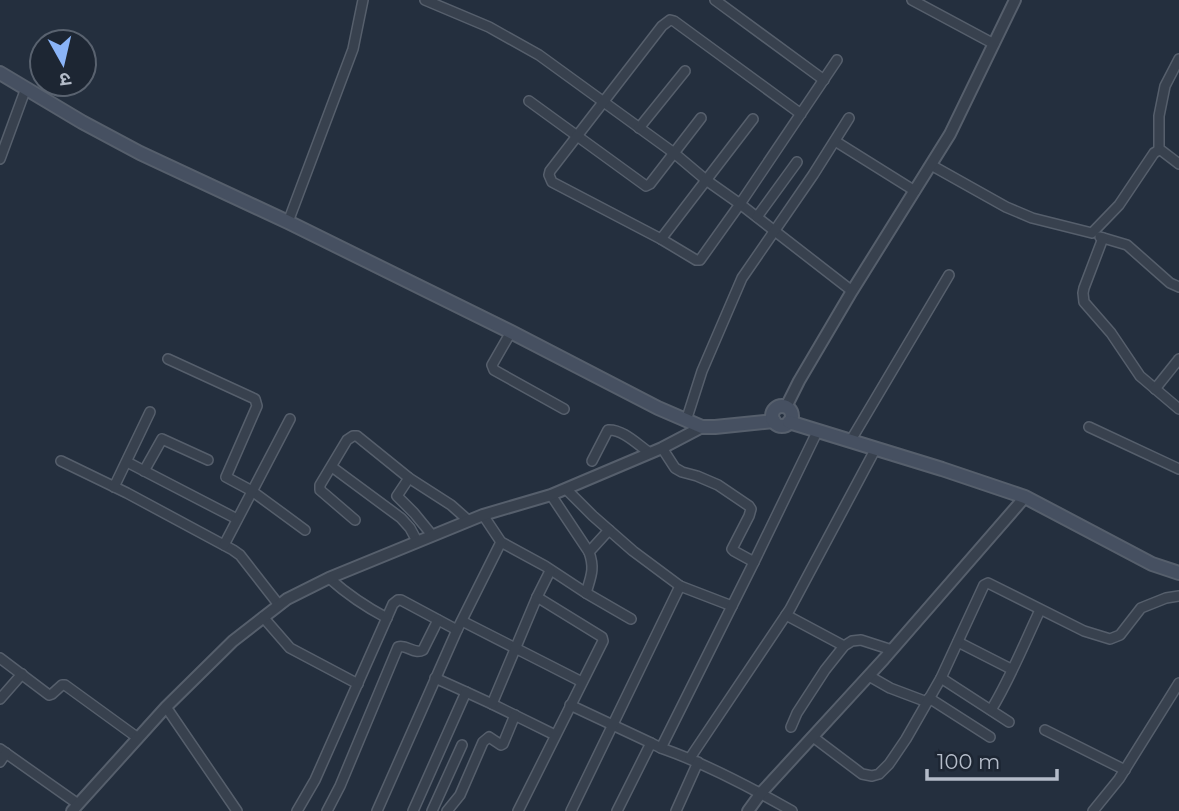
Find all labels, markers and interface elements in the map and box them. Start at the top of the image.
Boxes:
north arrow [28,28,98,98]
text: उ [57,67,72,92]
scale bar [927,738,1056,782]
text: 100 m [937,749,1000,774]

